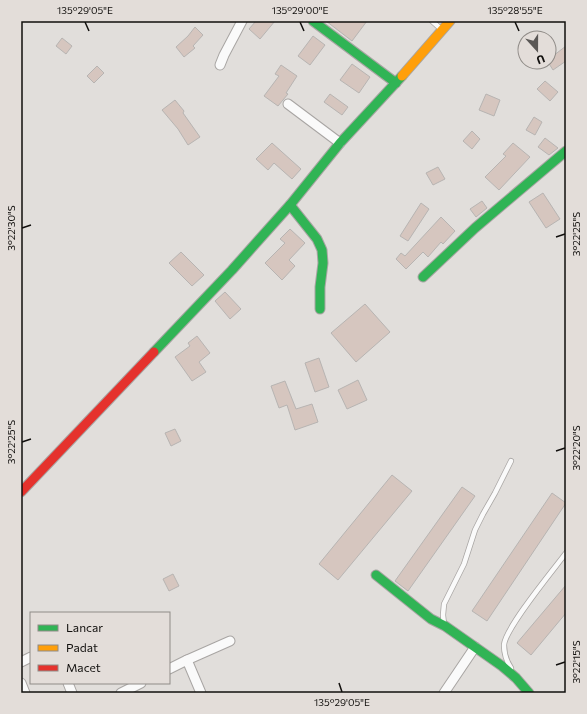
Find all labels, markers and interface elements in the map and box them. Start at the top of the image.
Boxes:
text: 135°29'05"E [57,4,113,16]
text: 135°29'00"E [272,4,328,16]
text: 135°28'55"E [487,4,543,16]
north arrow [517,30,557,70]
text: U [535,52,547,67]
text: 3°22'30"S [5,205,17,251]
text: 3°22'25"S [570,212,582,256]
text: 3°22'25"S [5,420,17,464]
text: 3°22'20"S [570,425,582,471]
legend [30,612,170,684]
text: Lancar [66,620,103,634]
text: Padat [66,640,98,654]
text: 3°22'15"S [570,640,582,684]
text: Macet [66,660,101,674]
text: 135°29'05"E [314,696,370,708]

